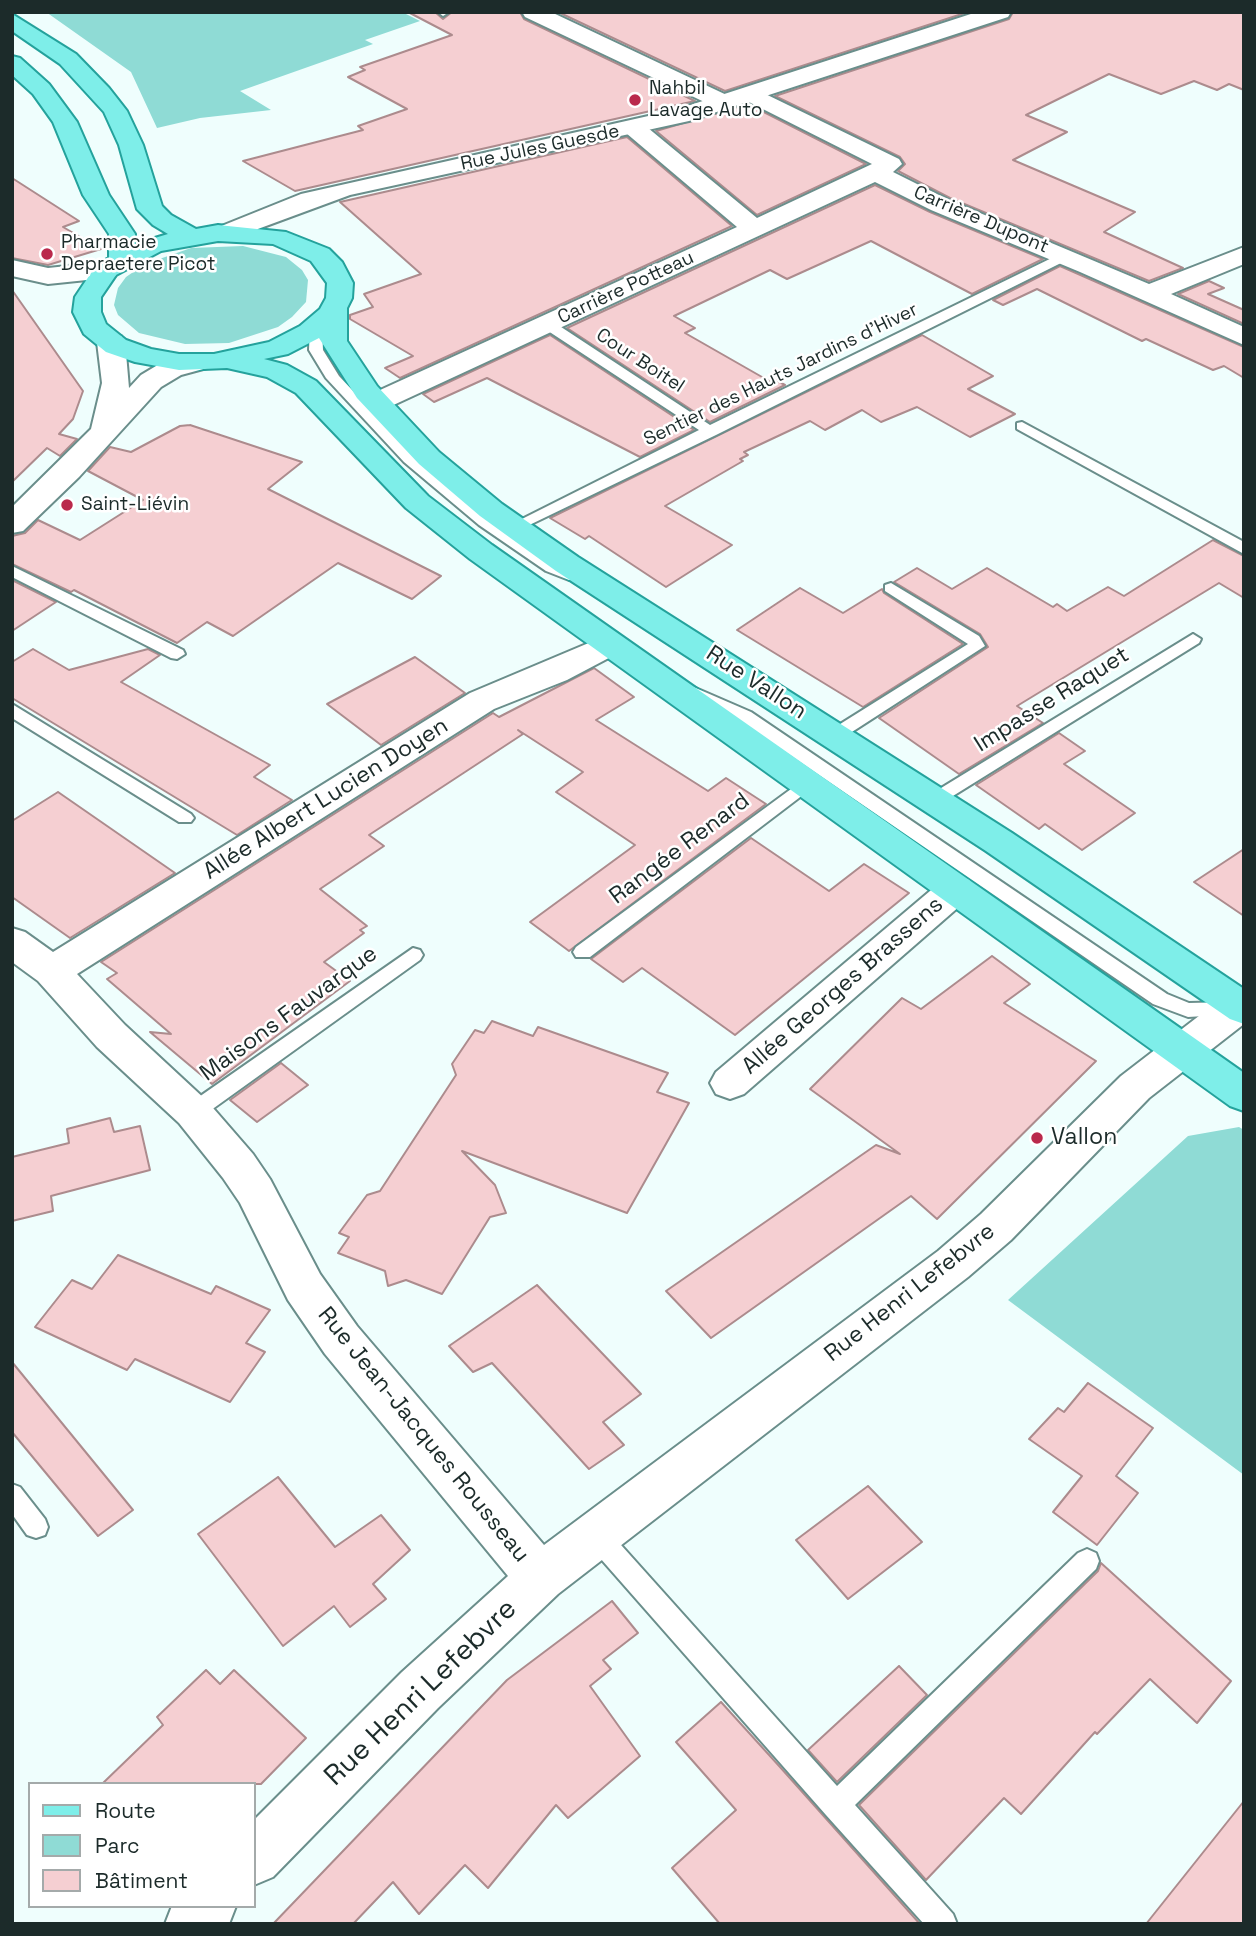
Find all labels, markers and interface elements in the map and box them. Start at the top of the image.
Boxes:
place label: Nahbil Lavage Auto [649,78,762,122]
marker: Nahbil Lavage Auto [627,92,643,108]
street label: Rue Jules Guesde [458,120,622,176]
street label: Carrière Dupont [910,181,1052,259]
place label: Pharmacie Depraetere Picot [61,232,216,276]
marker: Pharmacie Depraetere Picot [39,246,55,262]
street label: Carrière Potteau [554,246,698,330]
street label: Sentier des Hauts Jardins d'Hiver [640,299,922,451]
street label: Cour Boitel [591,324,689,398]
place label: Saint-Liévin [81,494,189,516]
marker: Saint-Liévin [59,497,75,513]
street label: Rue Vallon [701,640,811,726]
street label: Impasse Raquet [970,641,1134,759]
street label: Allée Albert Lucien Doyen [199,712,453,886]
street label: Rangée Renard [605,787,755,911]
street label: Allée Georges Brassens [737,891,949,1081]
street label: Maisons Fauvarque [195,940,383,1088]
place label: Vallon [1051,1124,1117,1152]
marker: Vallon [1029,1130,1045,1146]
street label: Rue Henri Lefebvre [819,1218,1001,1368]
street label: Rue Jean-Jacques Rousseau [311,1302,535,1568]
street label: Rue Henri Lefebvre [318,1593,524,1793]
legend [28,1782,256,1908]
text: Route [95,1797,156,1824]
text: Parc [95,1832,140,1859]
text: Bâtiment [95,1867,188,1894]

